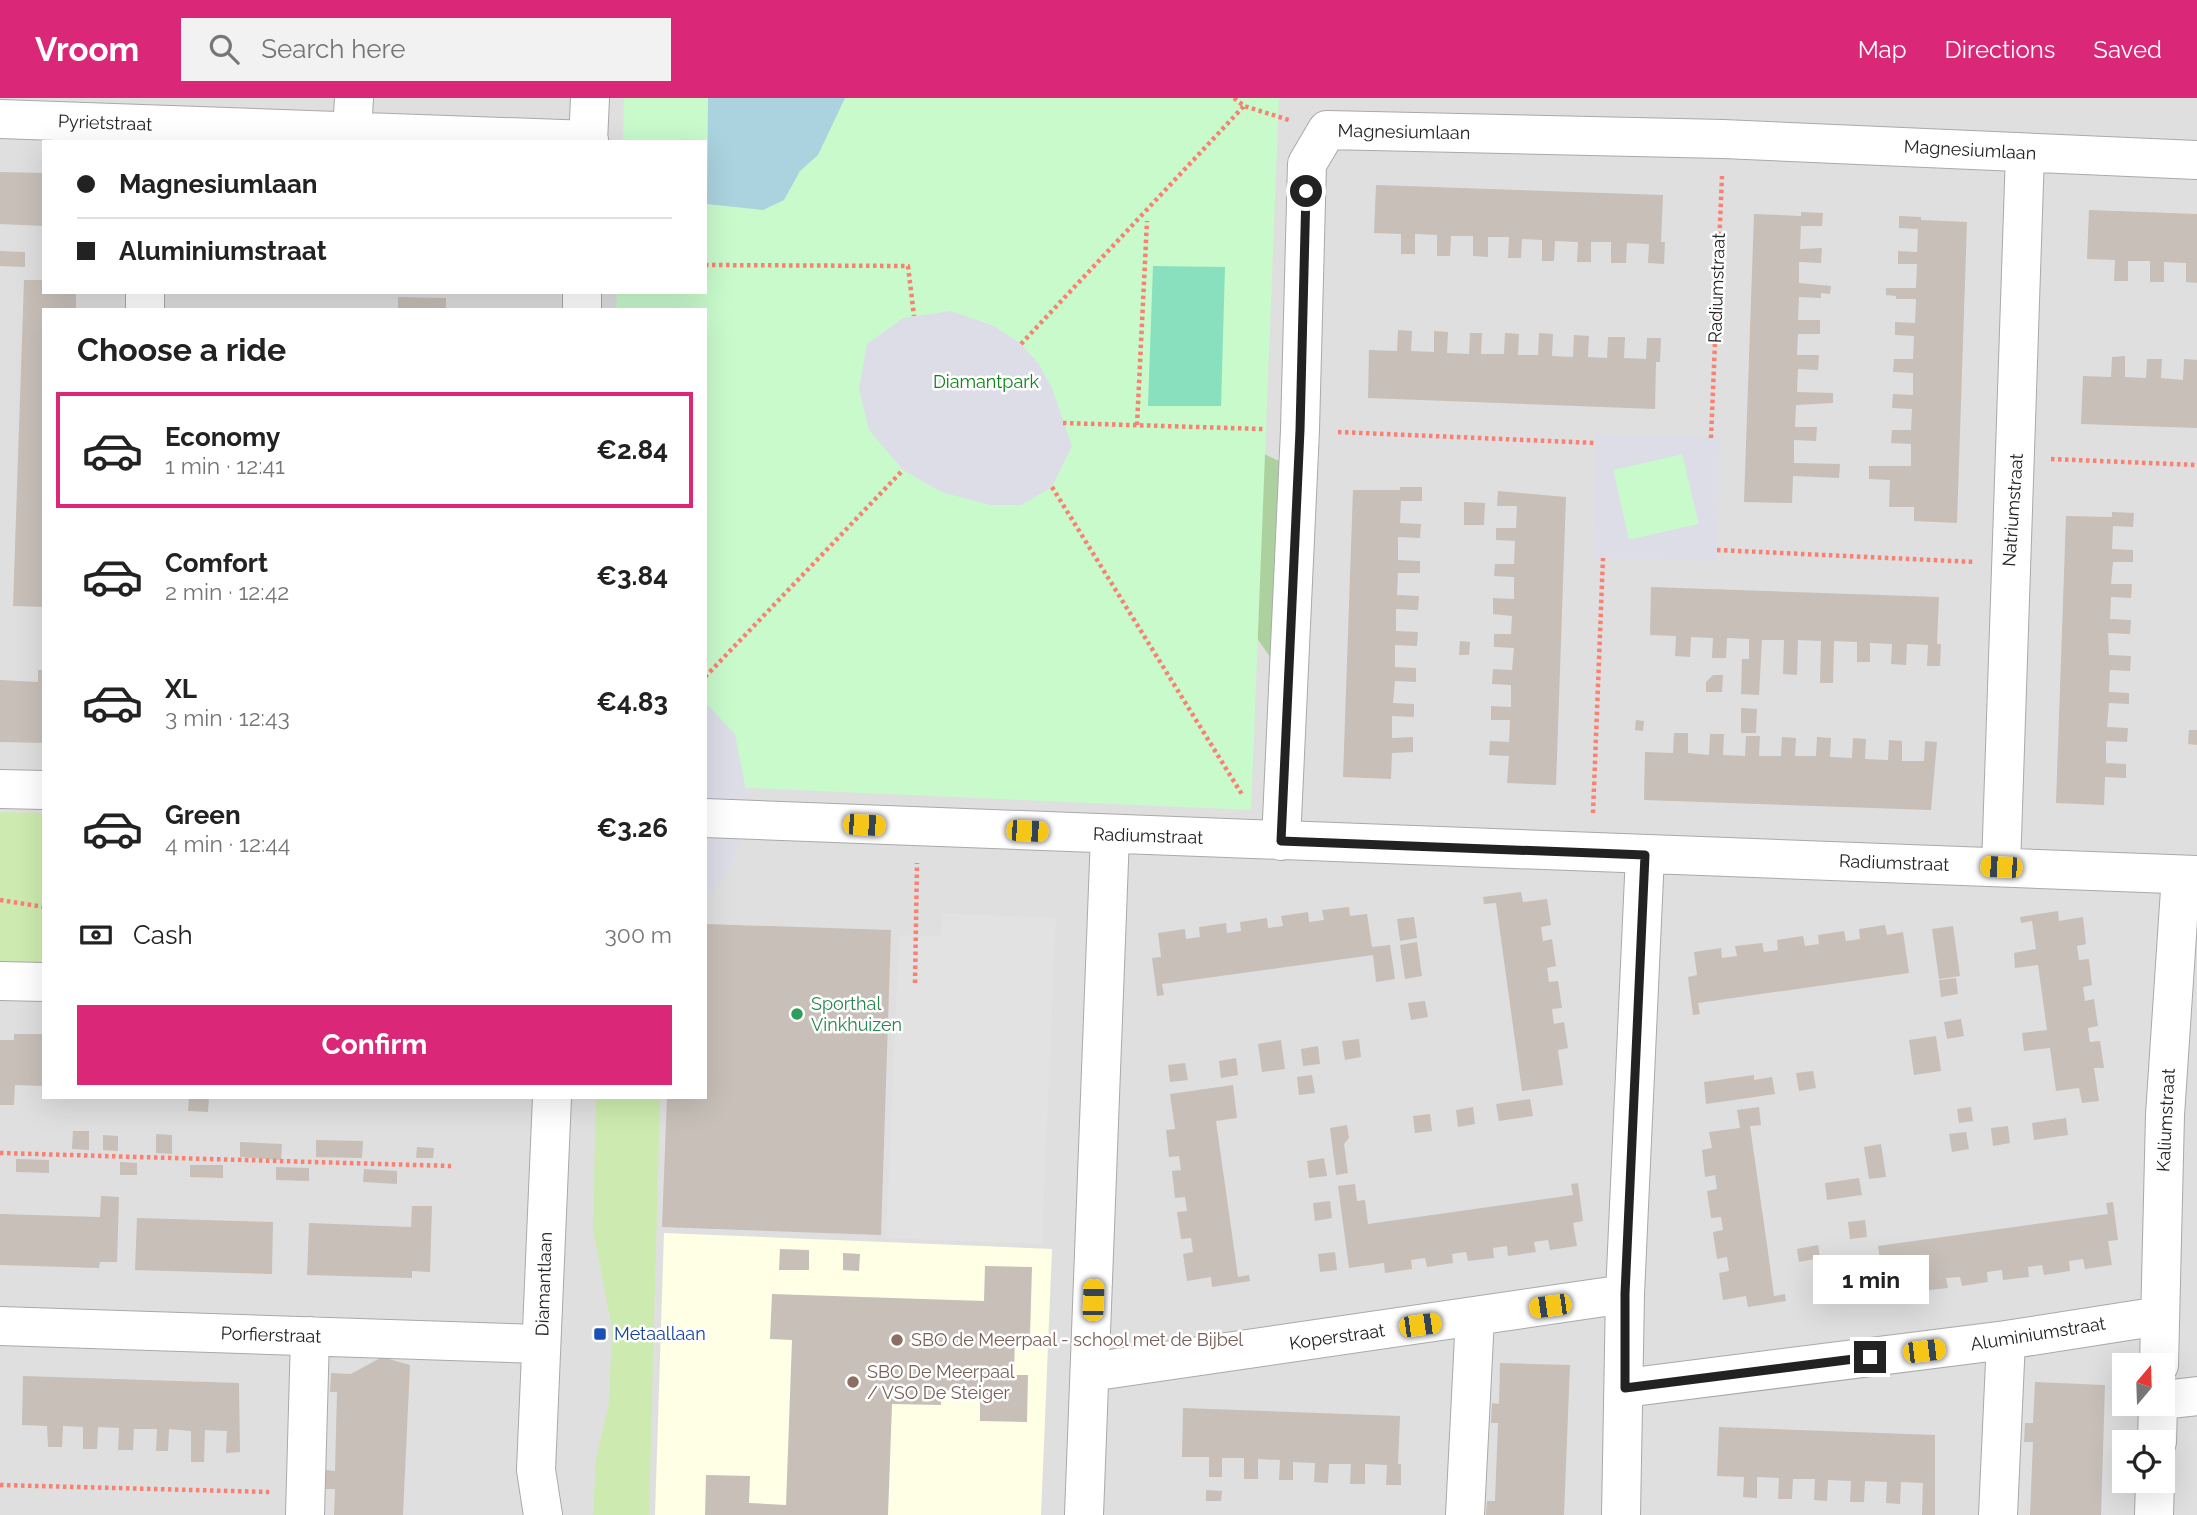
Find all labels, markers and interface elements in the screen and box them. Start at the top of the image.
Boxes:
search box [181,18,671,81]
text: Vroom [35,30,139,69]
icon: search [205,30,243,68]
text: Search here [261,34,406,64]
text: Map [1858,35,1907,64]
text: Directions [1945,35,2055,64]
text: Saved [2093,35,2162,64]
street label: Pyrietstraat [58,110,153,135]
street label: Magnesiumlaan [1338,120,1470,143]
street label: Magnesiumlaan [1903,136,2037,163]
text: Magnesiumlaan [119,169,318,199]
route start [1290,175,1322,207]
street label: Radiumstraat [1704,232,1729,344]
text: Aluminiumstraat [119,236,327,266]
text: Choose a ride [77,331,286,368]
park label: Diamantpark [933,371,1040,392]
icon: car [81,419,144,482]
text: Economy [165,422,280,452]
text: €2.84 [596,435,668,465]
text: 1 min · 12:41 [165,452,285,479]
street label: Natriumstraat [1998,453,2027,567]
icon: car [81,545,144,608]
text: Comfort [165,548,268,578]
text: €3.84 [596,561,668,591]
text: 2 min · 12:42 [165,578,289,605]
icon: car [81,671,144,734]
text: XL [165,674,197,704]
text: €4.83 [596,687,668,717]
text: 3 min · 12:43 [165,704,290,731]
icon: car [81,797,144,860]
text: Green [165,800,241,830]
text: €3.26 [596,813,668,843]
car [843,813,886,837]
car [1006,820,1049,842]
street label: Radiumstraat [1092,823,1204,848]
text: 4 min · 12:44 [165,830,290,857]
street label: Radiumstraat [1838,850,1950,875]
car [1980,856,2023,878]
icon: cash [77,916,115,954]
text: Cash [133,920,193,950]
text: 300 m [605,921,672,948]
place label: Sporthal Vinkhuizen [811,993,902,1035]
button: Confirm [77,1005,672,1085]
marker: Sporthal Vinkhuizen [789,1006,805,1022]
street label: Kaliumstraat [2152,1067,2179,1172]
street label: Diamantlaan [531,1231,556,1337]
callout: 1 min [1812,1256,1928,1304]
text: 1 min [1842,1266,1900,1293]
car [1082,1279,1105,1321]
car [1528,1293,1573,1319]
car [1398,1312,1443,1338]
street label: Aluminiumstraat [1969,1312,2107,1355]
street label: Koperstraat [1288,1319,1386,1354]
street label: Porfierstraat [220,1322,322,1347]
place label: Metaallaan [614,1323,706,1344]
marker: Metaallaan [592,1326,608,1342]
place label: SBO de Meerpaal - school met de Bijbel [911,1329,1243,1350]
marker: SBO de Meerpaal - school met de Bijbel [889,1332,905,1348]
car [1902,1338,1947,1364]
route end [1854,1341,1886,1373]
north arrow [2112,1353,2175,1416]
map controls [2112,1353,2175,1493]
place label: SBO De Meerpaal / VSO De Steiger [867,1361,1015,1403]
marker: SBO De Meerpaal / VSO De Steiger [845,1374,861,1390]
button: locate [2112,1430,2175,1493]

